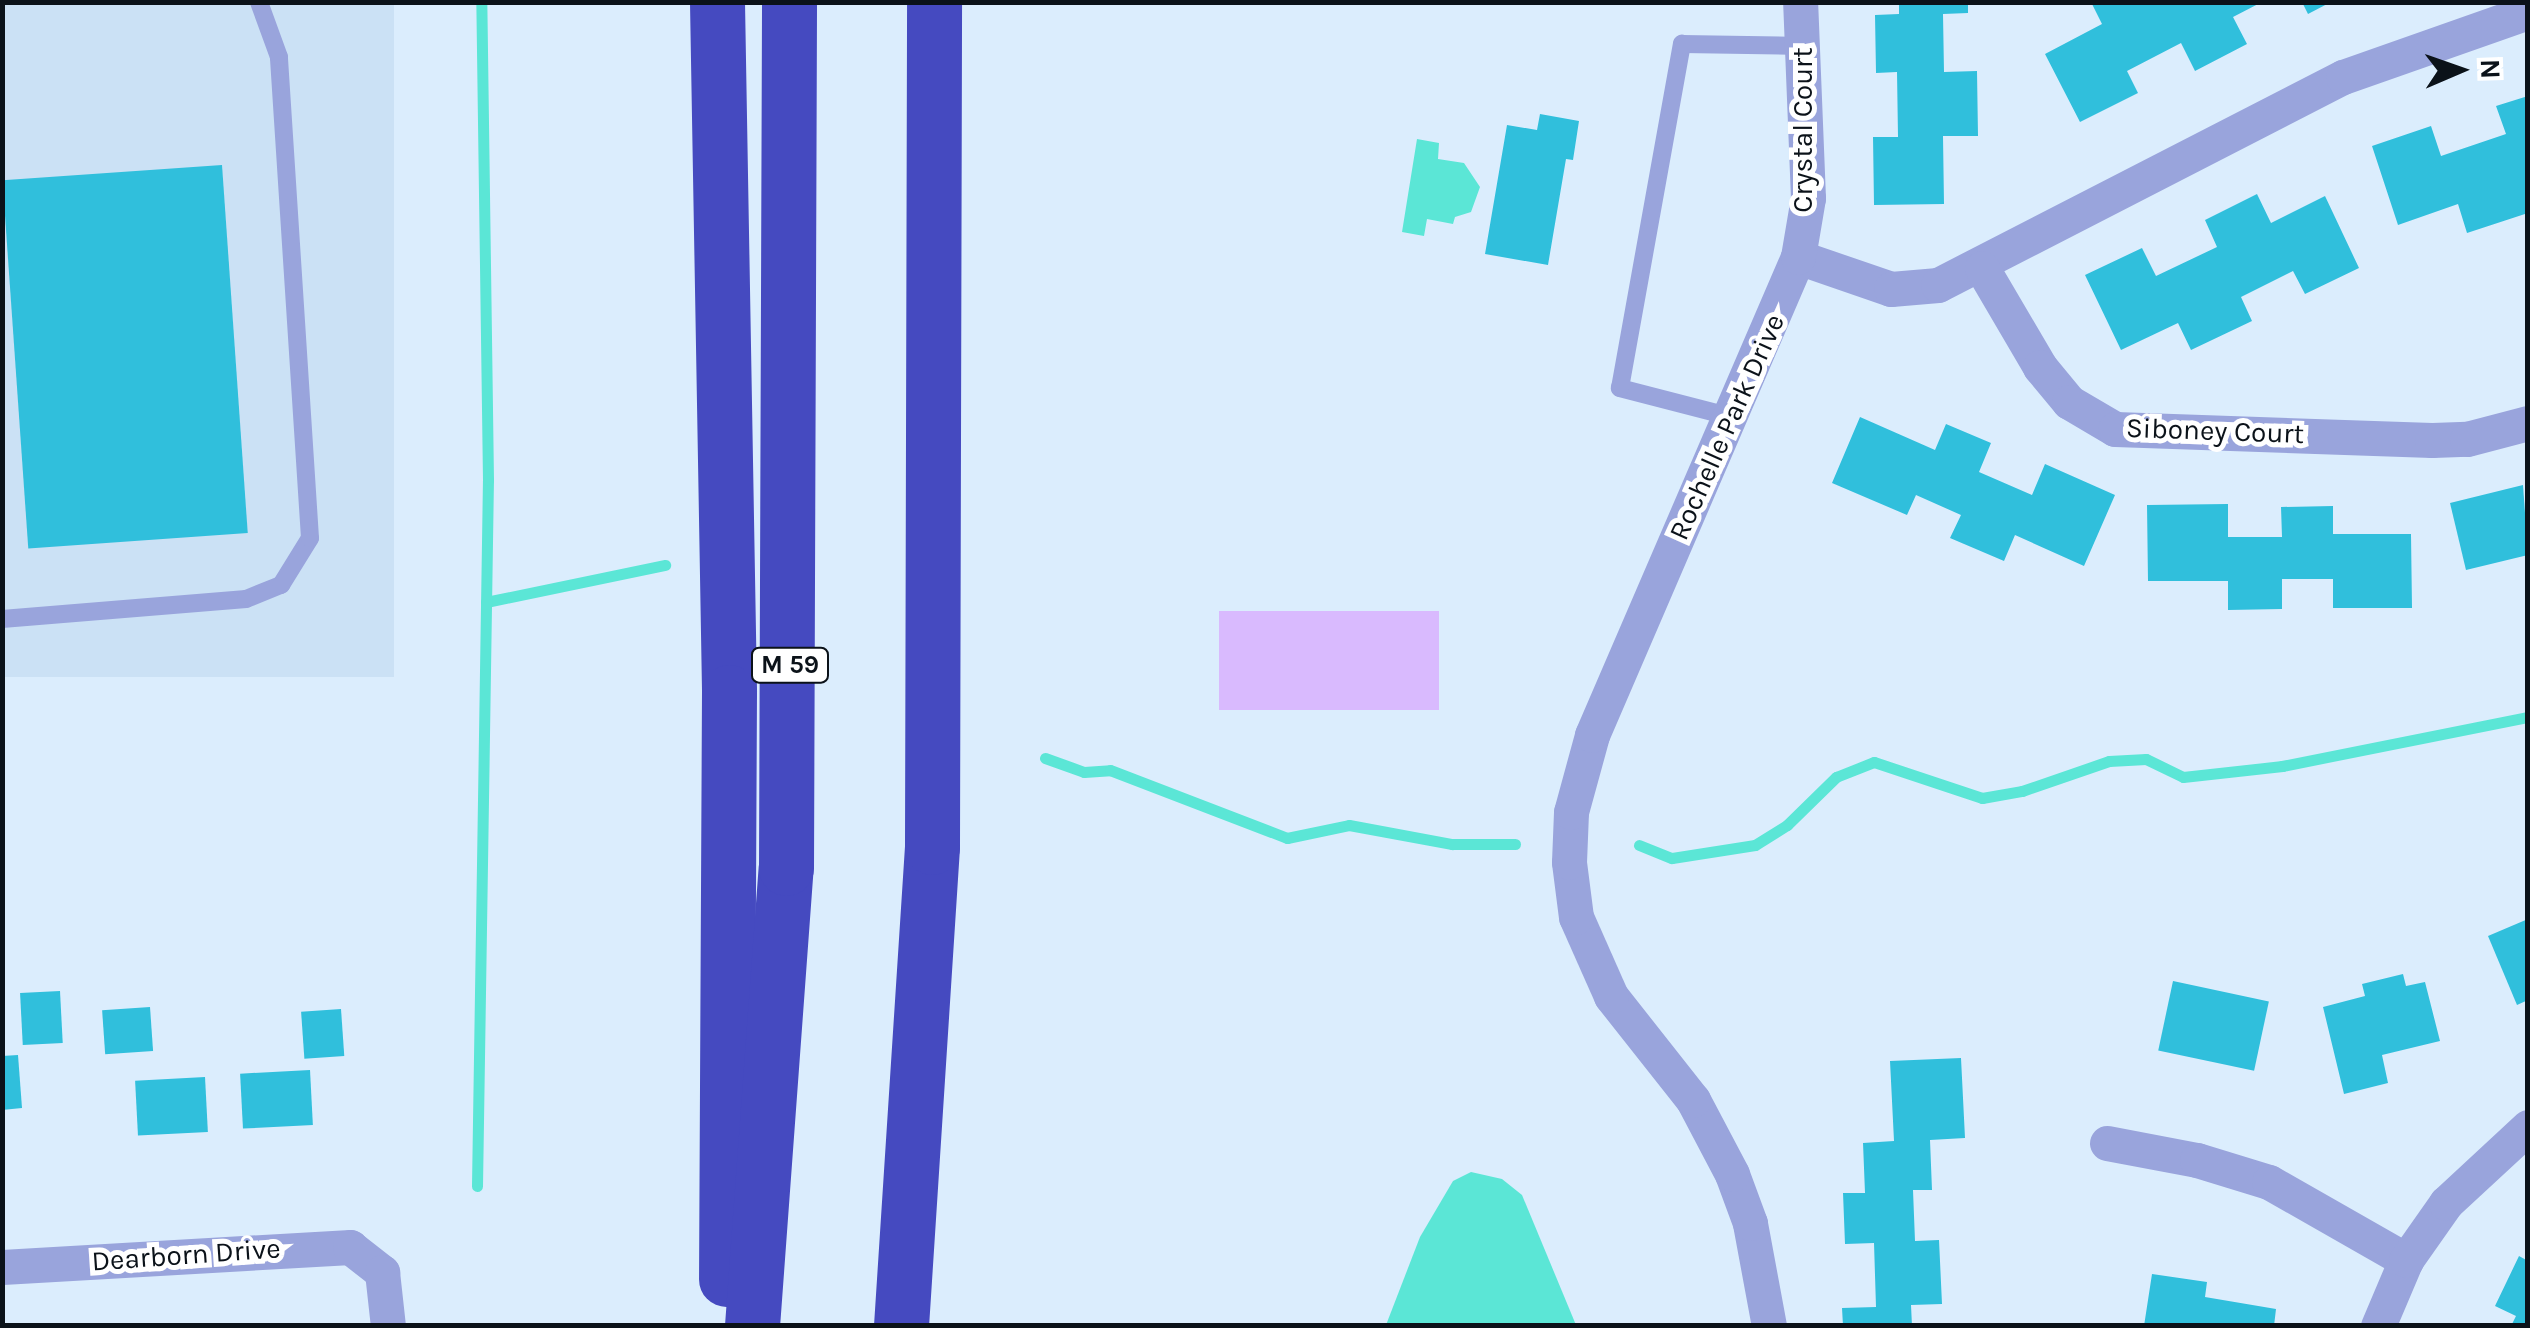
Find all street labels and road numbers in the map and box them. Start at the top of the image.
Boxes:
street label: Crystal Court [1786,47,1820,213]
street label: Rochelle Park Drive [1662,309,1792,545]
street label: Siboney Court [2125,411,2305,451]
road number: M 59 [750,645,830,685]
street label: Dearborn Drive [90,1232,282,1278]

